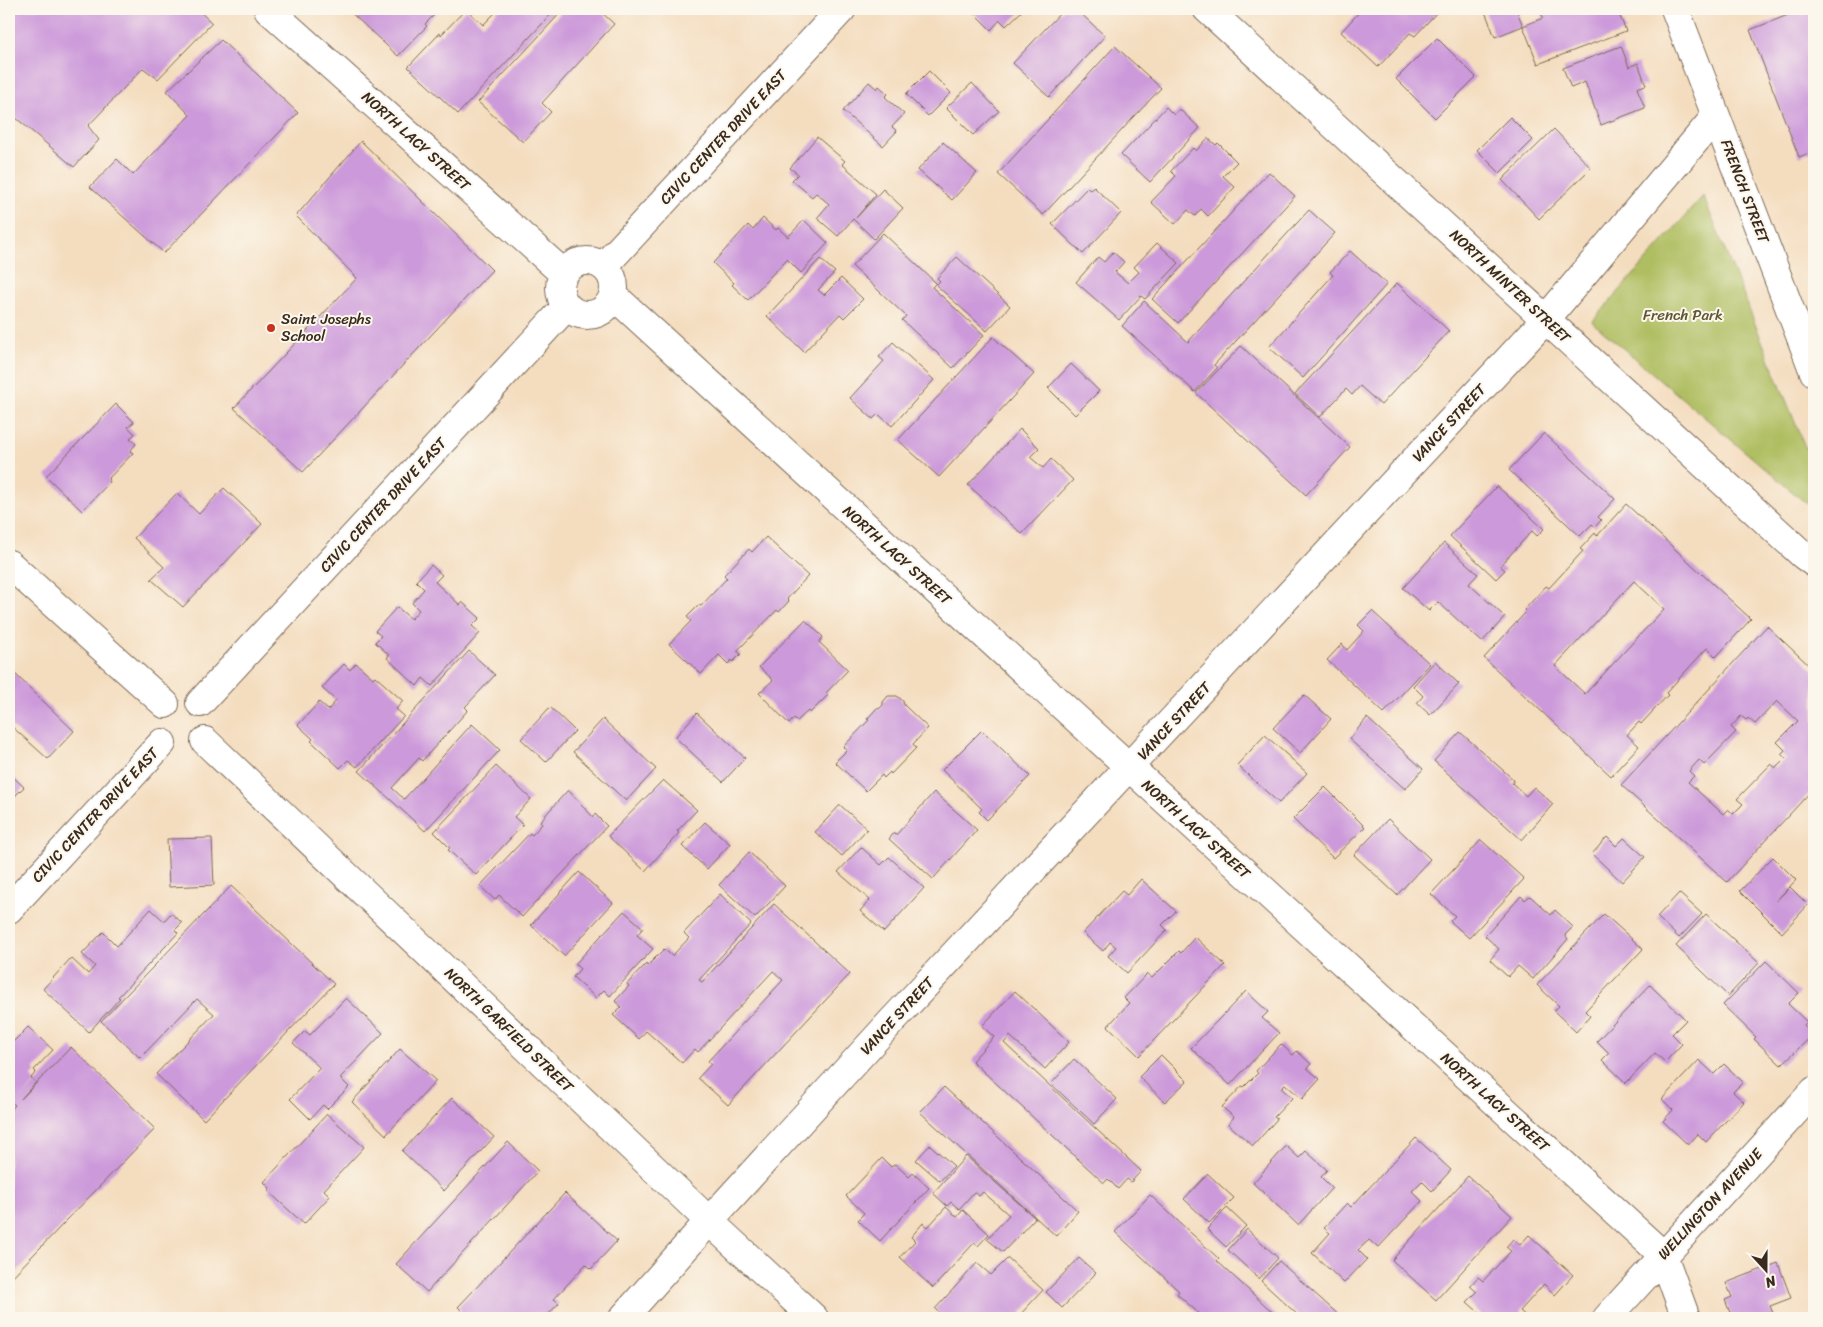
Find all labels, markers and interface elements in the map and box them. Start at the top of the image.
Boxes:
street label: CIVIC CENTER DRIVE EAST [653,62,794,211]
street label: NORTH LACY STREET [355,85,477,198]
street label: FRENCH STREET [1713,135,1777,248]
street label: NORTH MINTER STREET [1443,222,1578,351]
park label: French Park [1643,302,1723,328]
place label: Saint Josephs School [281,306,372,349]
marker: Saint Josephs School [265,322,277,334]
street label: VANCE STREET [1406,377,1494,468]
street label: CIVIC CENTER DRIVE EAST [313,430,454,579]
street label: NORTH LACY STREET [836,499,958,612]
street label: VANCE STREET [1131,675,1219,766]
street label: CIVIC CENTER DRIVE EAST [25,740,166,889]
street label: NORTH LACY STREET [1135,773,1257,886]
street label: NORTH GARFIELD STREET [438,961,581,1100]
street label: VANCE STREET [854,970,942,1061]
street label: NORTH LACY STREET [1434,1046,1556,1159]
street label: WELLINGTON AVENUE [1651,1141,1770,1266]
north arrow [1740,1244,1790,1294]
text: N [1761,1268,1780,1295]

